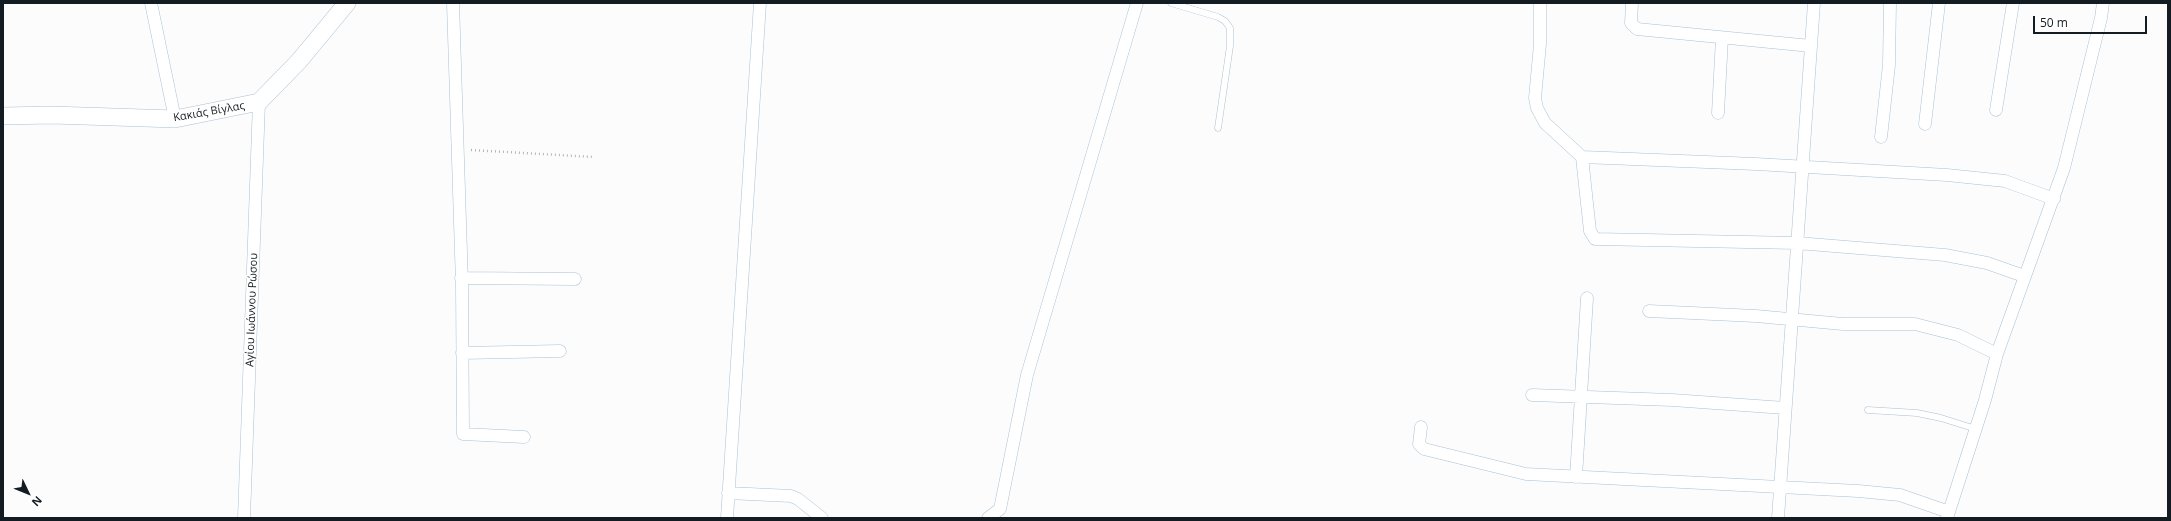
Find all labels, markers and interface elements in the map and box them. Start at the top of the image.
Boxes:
scale bar [2035,8,2149,34]
text: 50 m [2040,14,2068,31]
street label: Κακιάς Βίγλας [172,99,246,125]
street label: Αγίου Ιωάννου Ρώσου [243,253,261,367]
north arrow [8,473,48,513]
text: N [29,493,46,510]

